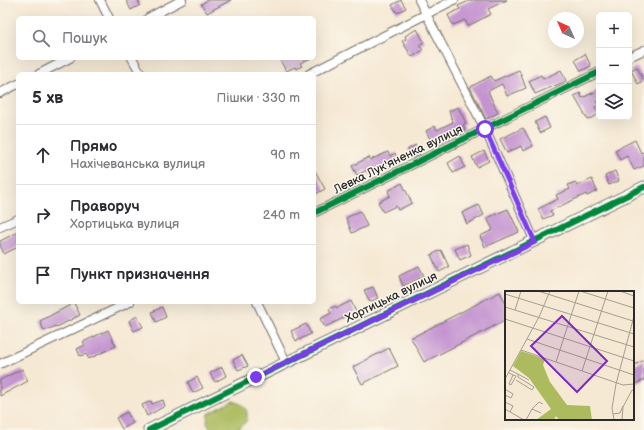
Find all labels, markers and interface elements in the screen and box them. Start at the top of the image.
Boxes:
north arrow [548,12,584,48]
map controls [596,12,632,120]
button: + [596,12,632,48]
search box [16,16,316,60]
icon: search [30,27,52,49]
text: Пошук [62,29,108,48]
button: − [596,48,632,84]
button: layers [596,84,632,120]
text: 5 хв [32,88,63,108]
text: Пішки · 330 m [217,90,300,106]
route start [476,120,494,138]
street label: Левка Лук'яненка вулиця [330,121,466,198]
text: Прямо [70,137,117,156]
icon: ahead [32,144,54,166]
text: 90 m [271,147,300,163]
text: Нахічеванська вулиця [70,156,205,172]
text: Праворуч [70,197,140,216]
icon: right [32,204,54,226]
text: 240 m [263,207,300,223]
text: Хортицька вулиця [70,216,179,232]
icon: arrive [32,264,54,286]
text: Пункт призначення [70,265,210,284]
street label: Хортицька вулиця [343,268,440,326]
inset map [505,291,634,420]
route end [247,368,265,386]

